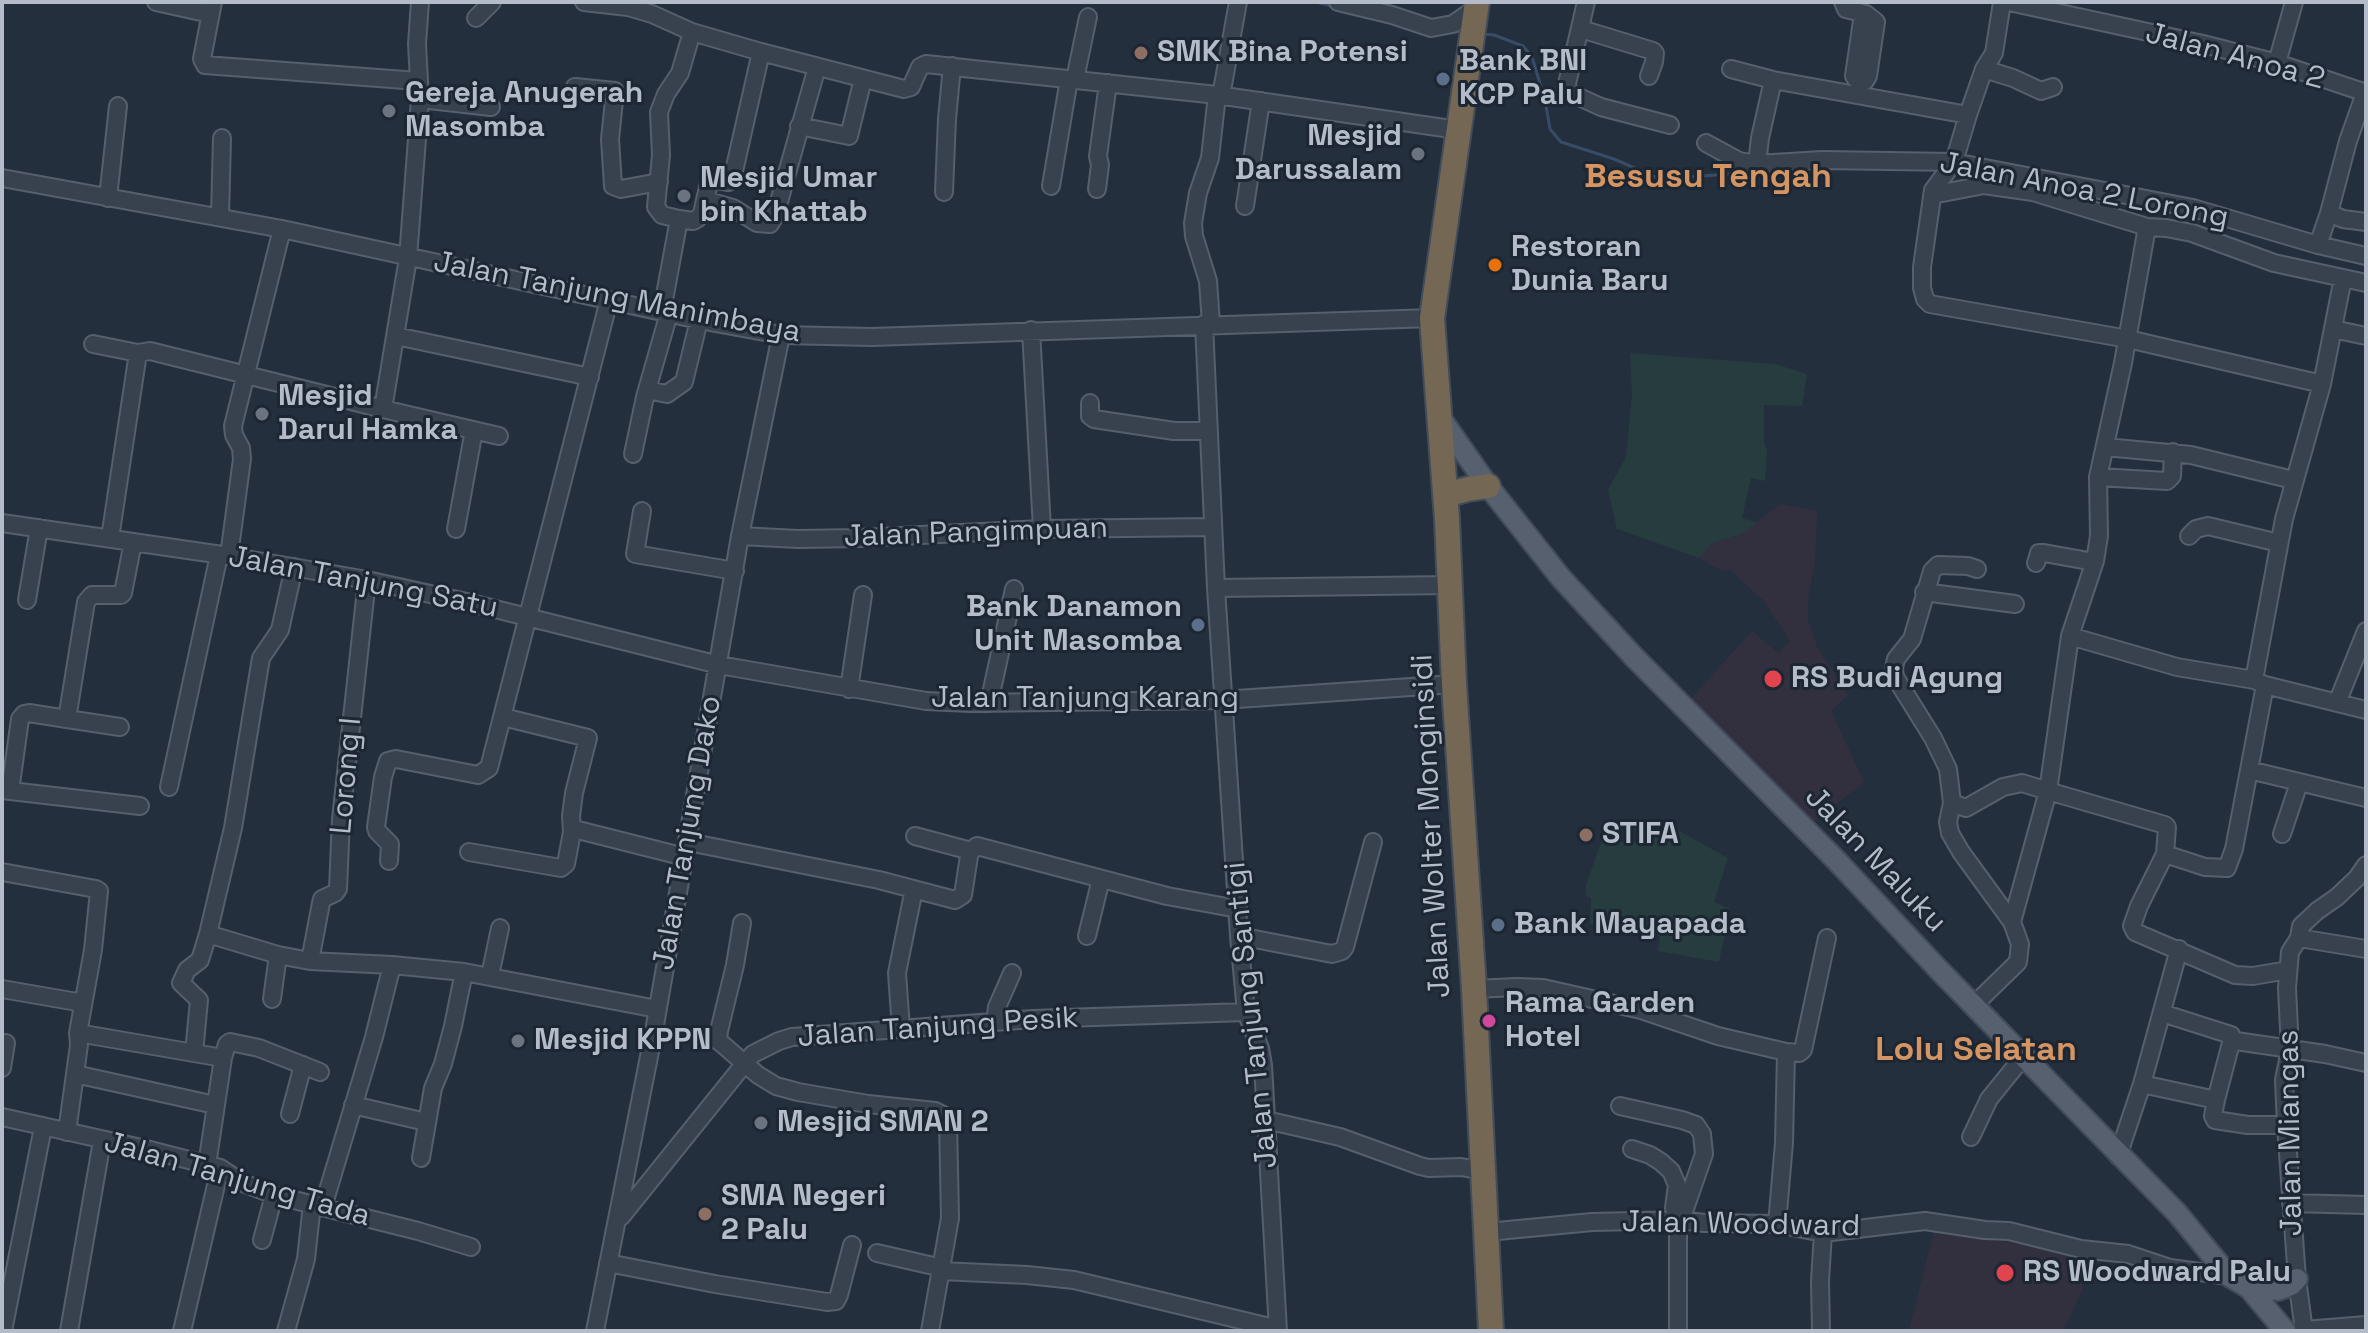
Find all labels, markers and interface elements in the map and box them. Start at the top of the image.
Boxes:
street label: Jalan Anoa 2 [2142,16,2328,98]
place label: SMK Bina Potensi [1157,35,1408,71]
marker: SMK Bina Potensi [1132,44,1150,62]
place label: Bank BNI KCP Palu [1459,44,1587,114]
marker: Bank BNI KCP Palu [1434,70,1452,88]
place label: Gereja Anugerah Masomba [405,76,643,146]
marker: Gereja Anugerah Masomba [380,102,398,120]
place label: Mesjid Darussalam [1235,119,1402,190]
marker: Mesjid Darussalam [1409,145,1427,163]
street label: Jalan Anoa 2 Lorong [1937,145,2231,237]
district label: Besusu Tengah [1584,158,1832,198]
place label: Mesjid Umar bin Khattab [700,161,877,232]
marker: Mesjid Umar bin Khattab [675,187,693,205]
place label: Restoran Dunia Baru [1511,230,1668,300]
street label: Jalan Tanjung Manimbaya [430,245,804,351]
marker: Restoran Dunia Baru [1486,256,1504,274]
place label: Mesjid Darul Hamka [278,379,458,450]
marker: Mesjid Darul Hamka [253,405,271,423]
street label: Jalan Pangimpuan [843,510,1109,556]
street label: Jalan Tanjung Satu [225,539,501,627]
place label: Bank Danamon Unit Masomba [966,590,1182,660]
marker: Bank Danamon Unit Masomba [1189,616,1207,634]
street label: Jalan Wolter Monginsidi [1405,653,1459,999]
place label: RS Budi Agung [1791,661,2003,697]
marker: RS Budi Agung [1762,668,1784,690]
street label: Jalan Tanjung Karang [931,681,1239,717]
street label: Jalan Tanjung Dako [646,693,730,973]
street label: Lorong I [324,716,370,836]
street label: Jalan Maluku [1797,780,1953,940]
place label: STIFA [1602,817,1679,853]
marker: STIFA [1577,826,1595,844]
street label: Jalan Tanjung Santigi [1218,860,1286,1170]
place label: Bank Mayapada [1514,907,1746,943]
marker: Bank Mayapada [1489,916,1507,934]
place label: Rama Garden Hotel [1505,986,1695,1056]
street label: Jalan Tanjung Pesik [796,1000,1080,1056]
marker: Rama Garden Hotel [1480,1012,1498,1030]
place label: Mesjid KPPN [534,1023,711,1059]
street label: Jalan Miangas [2271,1030,2311,1236]
district label: Lolu Selatan [1875,1031,2077,1071]
marker: Mesjid KPPN [509,1032,527,1050]
place label: Mesjid SMAN 2 [777,1105,988,1141]
marker: Mesjid SMAN 2 [752,1114,770,1132]
street label: Jalan Tanjung Tada [100,1125,374,1235]
place label: SMA Negeri 2 Palu [721,1179,886,1250]
marker: SMA Negeri 2 Palu [696,1205,714,1223]
street label: Jalan Woodward [1622,1205,1860,1245]
place label: RS Woodward Palu [2023,1255,2291,1291]
marker: RS Woodward Palu [1994,1262,2016,1284]

